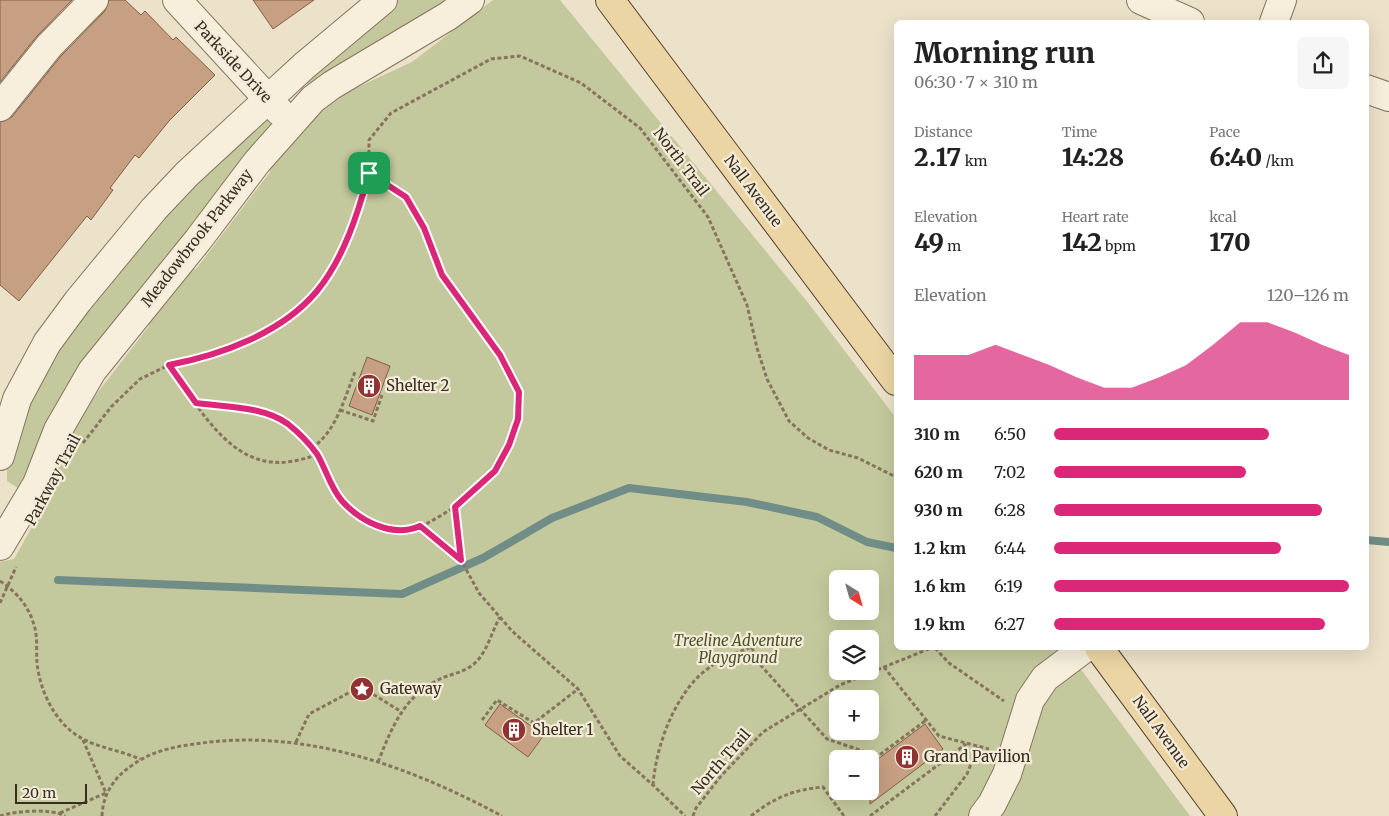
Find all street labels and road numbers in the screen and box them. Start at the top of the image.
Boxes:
street label: Parkside Drive [191,17,276,107]
street label: North Trail [650,124,713,200]
street label: Nall Avenue [720,151,787,231]
street label: Meadowbrook Parkway [137,165,256,310]
street label: Parkway Trail [21,431,85,529]
street label: Nall Avenue [1129,692,1194,772]
street label: North Trail [687,725,755,798]

